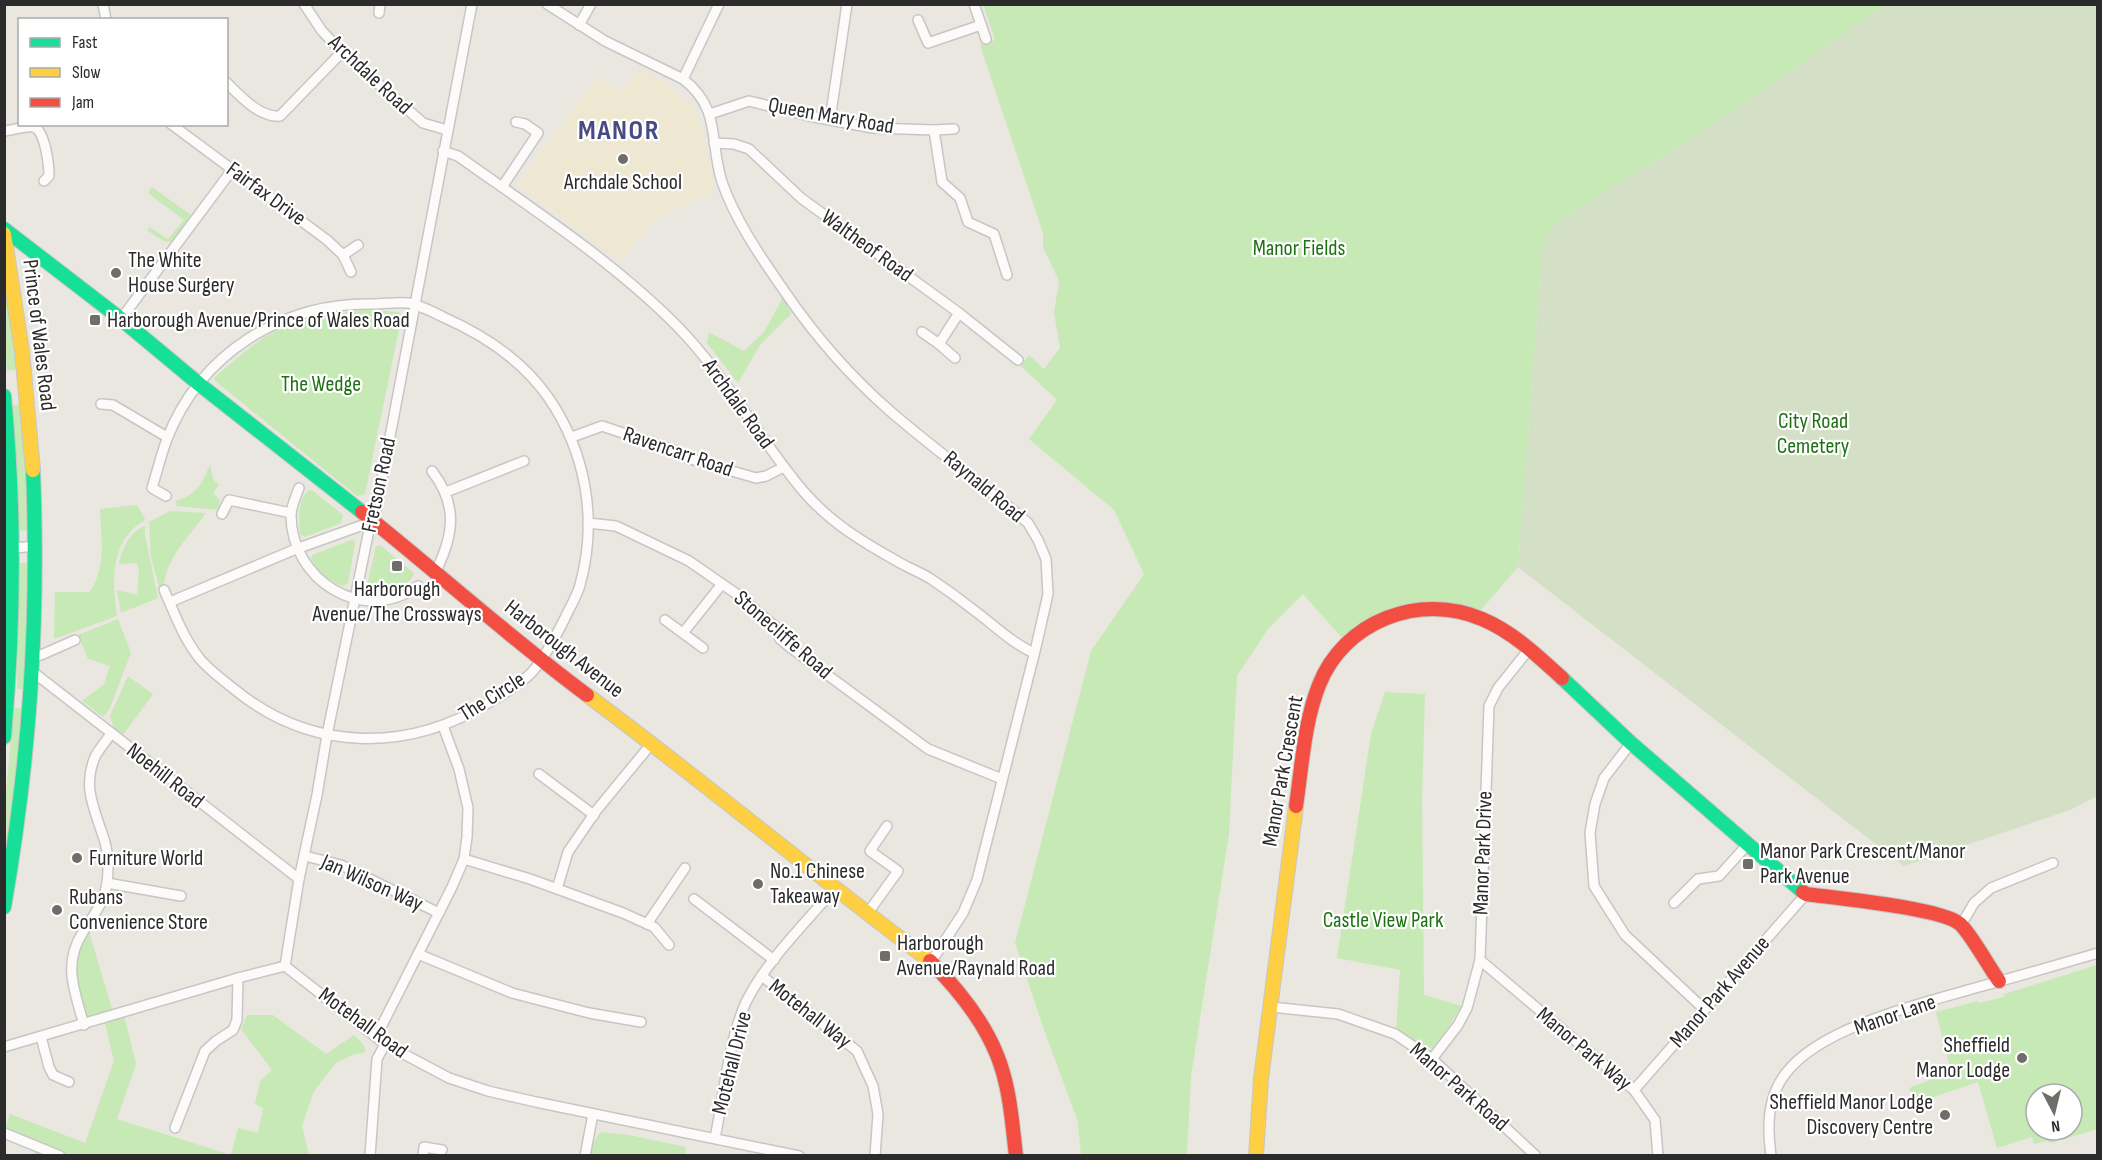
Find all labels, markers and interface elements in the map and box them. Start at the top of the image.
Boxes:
legend [18,18,228,126]
street label: Archdale Road [322,29,418,121]
text: Fast [72,32,98,53]
text: Slow [72,62,101,83]
text: Jam [71,92,94,113]
street label: Queen Mary Road [766,92,896,140]
district label: MANOR [578,114,660,147]
marker: Archdale School [616,152,630,166]
street label: Fairfax Drive [221,156,311,232]
place label: Archdale School [563,169,682,196]
street label: Waltheof Road [816,204,918,288]
park label: Manor Fields [1253,235,1345,262]
place label: The White House Surgery [128,247,235,299]
street label: Prince of Wales Road [16,258,62,412]
marker: The White House Surgery [109,266,123,280]
place label: Harborough Avenue/Prince of Wales Road [107,307,410,334]
marker: Harborough Avenue/Prince of Wales Road [88,313,102,327]
street label: Archdale Road [696,353,780,454]
park label: The Wedge [281,371,361,398]
park label: City Road Cemetery [1777,408,1850,460]
street label: Ravencarr Road [619,421,737,483]
street label: Fretson Road [356,435,402,535]
street label: Raynald Road [938,445,1030,529]
marker: Harborough Avenue/The Crossways [390,559,404,573]
place label: Harborough Avenue/The Crossways [311,576,482,628]
street label: Stonecliffe Road [728,585,838,685]
street label: Harborough Avenue [499,594,629,704]
street label: The Circle [454,666,530,728]
street label: Manor Park Crescent [1256,693,1310,849]
street label: Noehill Road [121,737,209,815]
street label: Manor Park Drive [1467,791,1499,915]
place label: Manor Park Crescent/Manor Park Avenue [1760,838,1966,890]
place label: Furniture World [89,845,203,872]
street label: Jan Wilson Way [316,848,428,918]
marker: Furniture World [70,851,84,865]
marker: Manor Park Crescent/Manor Park Avenue [1741,857,1755,871]
place label: No.1 Chinese Takeaway [770,858,865,910]
marker: No.1 Chinese Takeaway [751,877,765,891]
place label: Rubans Convenience Store [69,884,208,936]
marker: Rubans Convenience Store [50,903,64,917]
park label: Castle View Park [1323,907,1444,934]
place label: Harborough Avenue/Raynald Road [896,930,1055,982]
street label: Manor Park Avenue [1664,931,1776,1053]
marker: Harborough Avenue/Raynald Road [878,949,892,963]
street label: Motehall Way [763,973,857,1055]
street label: Motehall Road [313,982,413,1064]
street label: Manor Lane [1851,988,1939,1042]
street label: Manor Park Way [1531,1001,1638,1097]
street label: Motehall Drive [706,1009,758,1117]
place label: Sheffield Manor Lodge [1916,1032,2010,1084]
street label: Manor Park Road [1404,1037,1514,1137]
marker: Sheffield Manor Lodge [2015,1051,2029,1065]
north arrow [2024,1082,2084,1142]
place label: Sheffield Manor Lodge Discovery Centre [1769,1089,1933,1141]
marker: Sheffield Manor Lodge Discovery Centre [1938,1108,1952,1122]
text: N [2050,1115,2061,1135]

